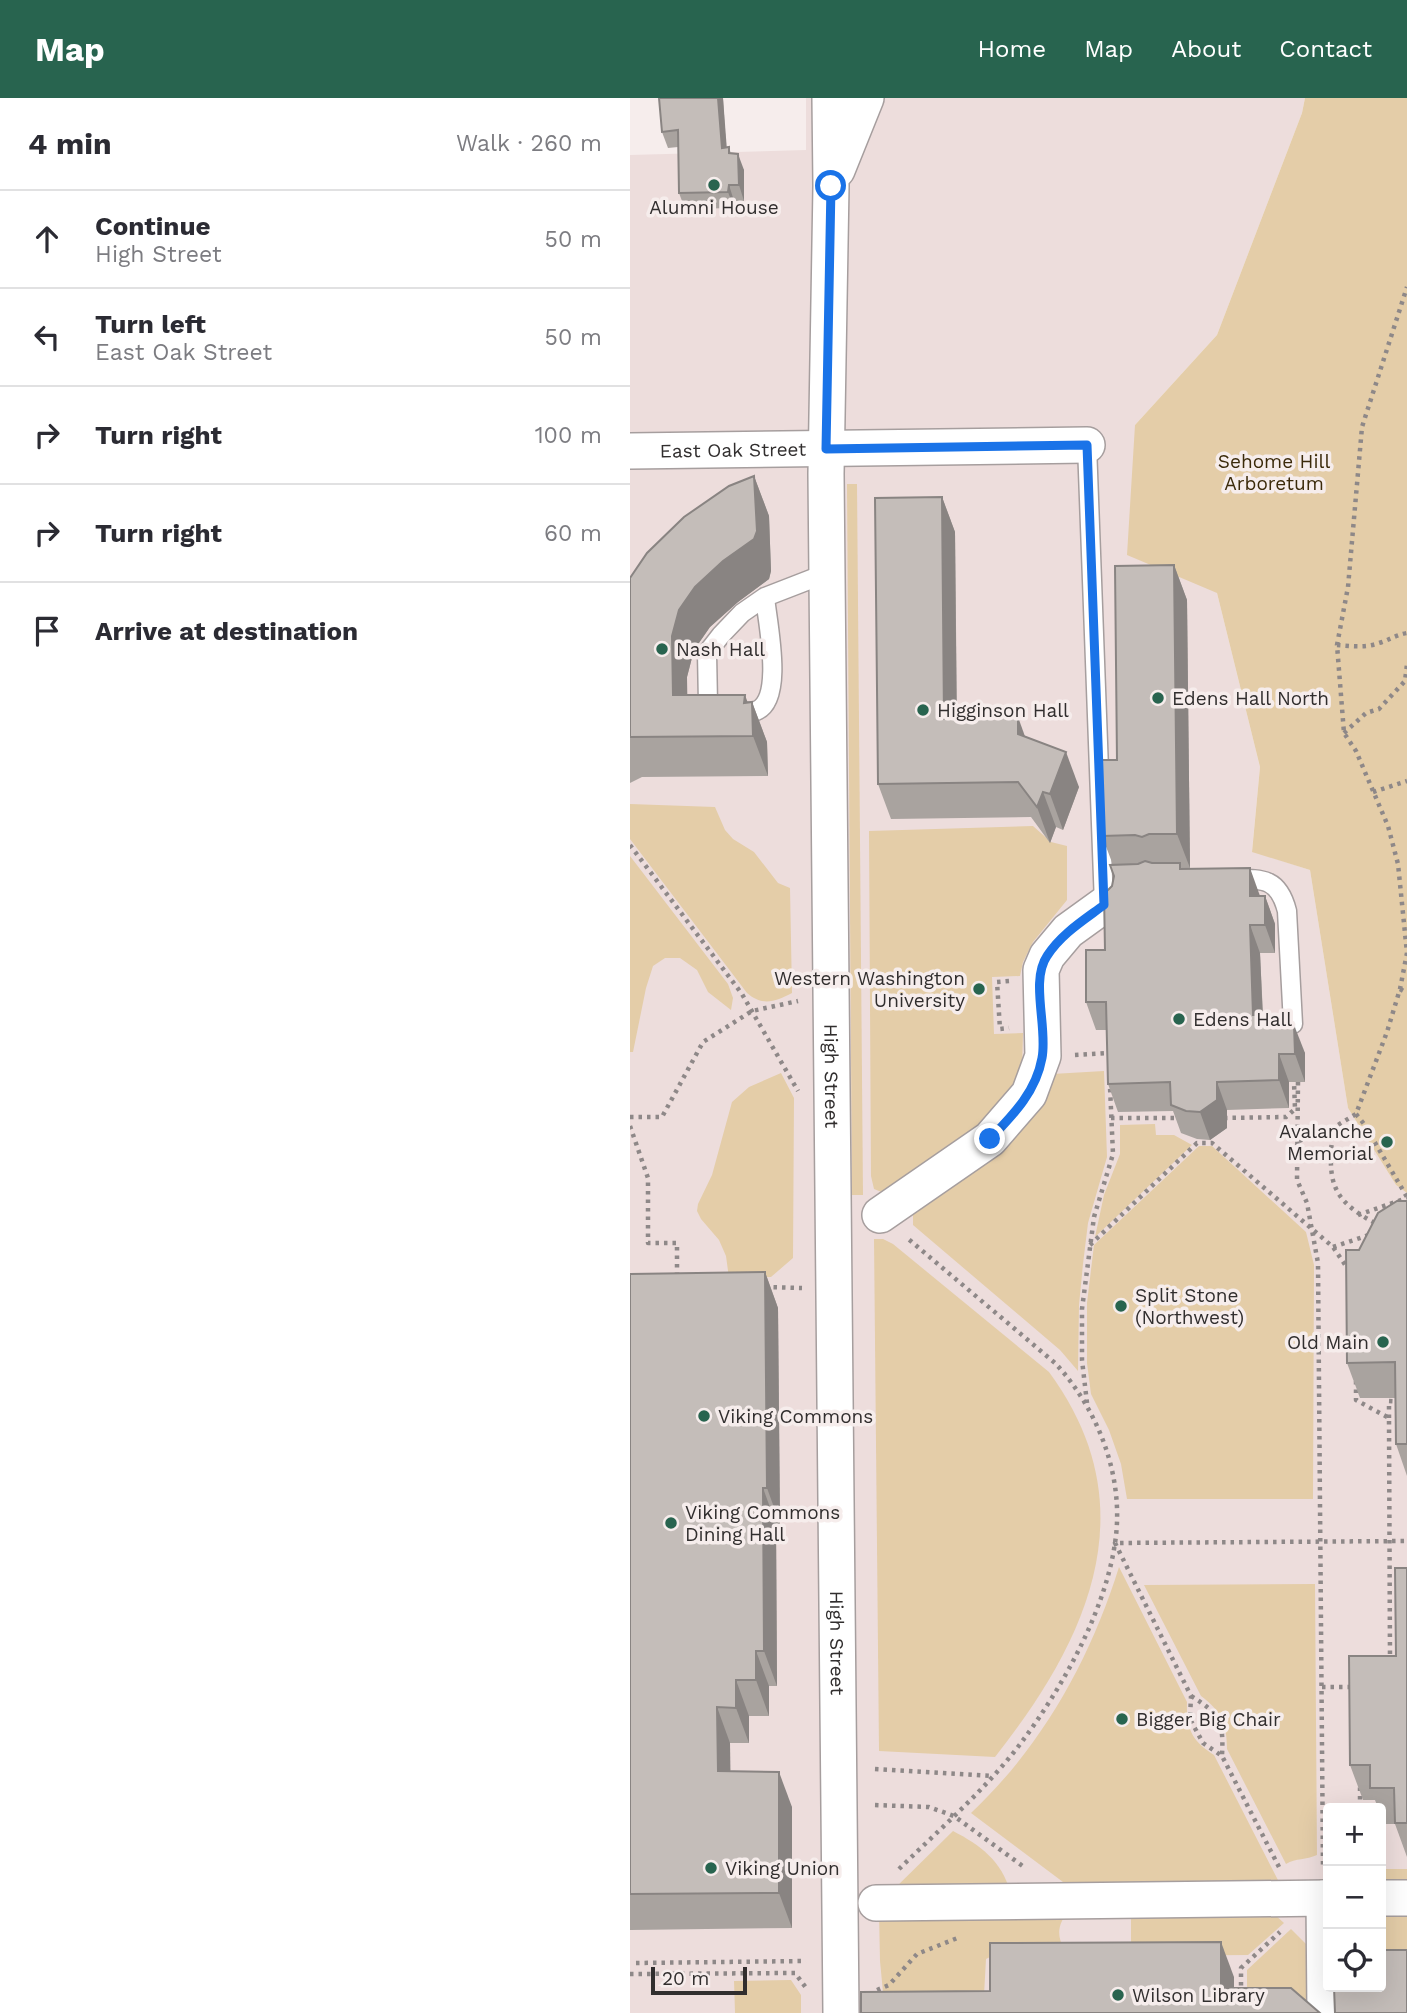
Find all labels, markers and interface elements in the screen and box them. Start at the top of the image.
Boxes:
text: Map [35,30,105,69]
text: Home [978,35,1046,63]
text: Map [1084,35,1133,63]
text: About [1171,35,1241,63]
text: Contact [1279,35,1372,63]
text: 4 min [28,126,112,161]
text: Walk · 260 m [456,130,602,157]
route start [815,170,846,201]
marker: Alumni House [706,177,722,193]
place label: Alumni House [649,196,779,219]
text: Continue [95,211,211,241]
icon: ahead [28,220,66,258]
text: 50 m [545,226,602,253]
text: High Street [95,241,222,268]
text: Turn left [95,309,206,339]
icon: left [28,318,66,356]
text: 50 m [545,324,602,351]
text: East Oak Street [95,339,272,366]
icon: right [28,416,66,454]
text: Turn right [95,420,222,450]
text: 100 m [535,422,602,449]
street label: East Oak Street [660,438,806,463]
park label: Sehome Hill Arboretum [1218,450,1330,495]
icon: right [28,514,66,552]
text: Turn right [95,518,222,548]
text: 60 m [544,520,602,547]
icon: arrive [28,612,66,650]
text: Arrive at destination [95,616,358,646]
place label: Nash Hall [676,638,765,661]
marker: Nash Hall [654,641,670,657]
place label: Edens Hall North [1172,687,1329,710]
marker: Edens Hall North [1150,690,1166,706]
place label: Higginson Hall [937,699,1069,722]
marker: Higginson Hall [915,702,931,718]
place label: Western Washington University [774,967,965,1012]
marker: Western Washington University [971,981,987,997]
place label: Edens Hall [1193,1008,1292,1031]
marker: Edens Hall [1171,1011,1187,1027]
street label: High Street [819,1024,843,1128]
place label: Avalanche Memorial [1279,1120,1373,1165]
route end [974,1123,1005,1154]
marker: Avalanche Memorial [1379,1134,1395,1150]
place label: Split Stone (Northwest) [1135,1284,1244,1329]
marker: Split Stone (Northwest) [1113,1298,1129,1314]
place label: Old Main [1287,1331,1369,1354]
marker: Old Main [1375,1334,1391,1350]
place label: Viking Commons [718,1405,873,1428]
marker: Viking Commons [696,1408,712,1424]
place label: Viking Commons Dining Hall [685,1501,840,1546]
marker: Viking Commons Dining Hall [663,1515,679,1531]
street label: High Street [825,1590,849,1695]
place label: Bigger Big Chair [1136,1708,1281,1731]
marker: Bigger Big Chair [1114,1711,1130,1727]
map controls [1323,1803,1386,1992]
button: + [1323,1803,1386,1866]
place label: Viking Union [725,1857,840,1880]
marker: Viking Union [703,1860,719,1876]
button: − [1323,1866,1386,1929]
button: locate [1323,1929,1386,1992]
scale bar [651,1964,747,1996]
text: 20 m [662,1967,709,1990]
place label: Wilson Library [1132,1984,1265,2007]
marker: Wilson Library [1110,1987,1126,2003]

